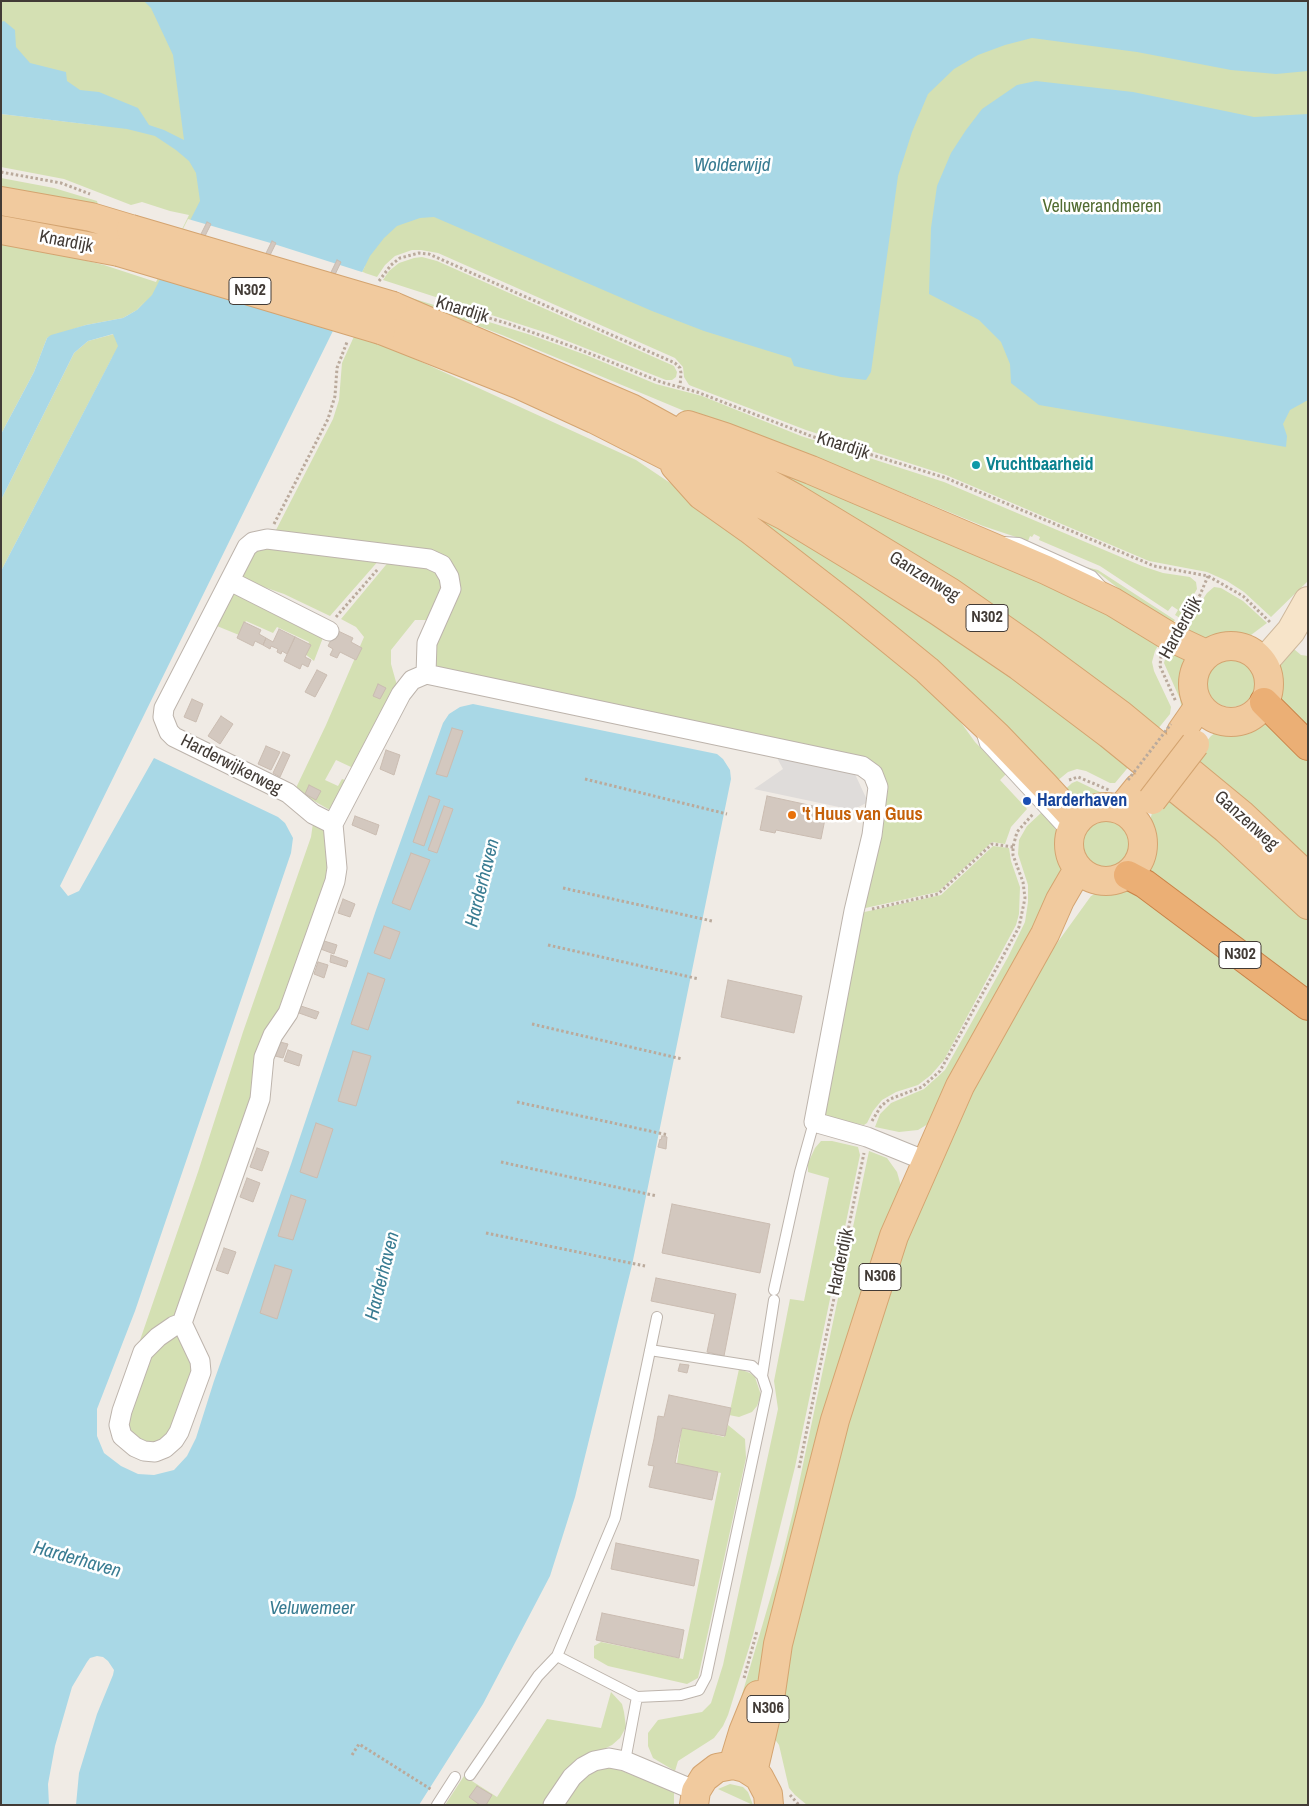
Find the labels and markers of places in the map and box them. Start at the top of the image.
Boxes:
place label: Vruchtbaarheid [986,454,1093,476]
marker: Vruchtbaarheid [970,459,982,471]
place label: Harderhaven [1037,790,1127,812]
marker: Harderhaven [1021,795,1033,807]
place label: 't Huus van Guus [802,804,923,826]
marker: 't Huus van Guus [786,809,798,821]

